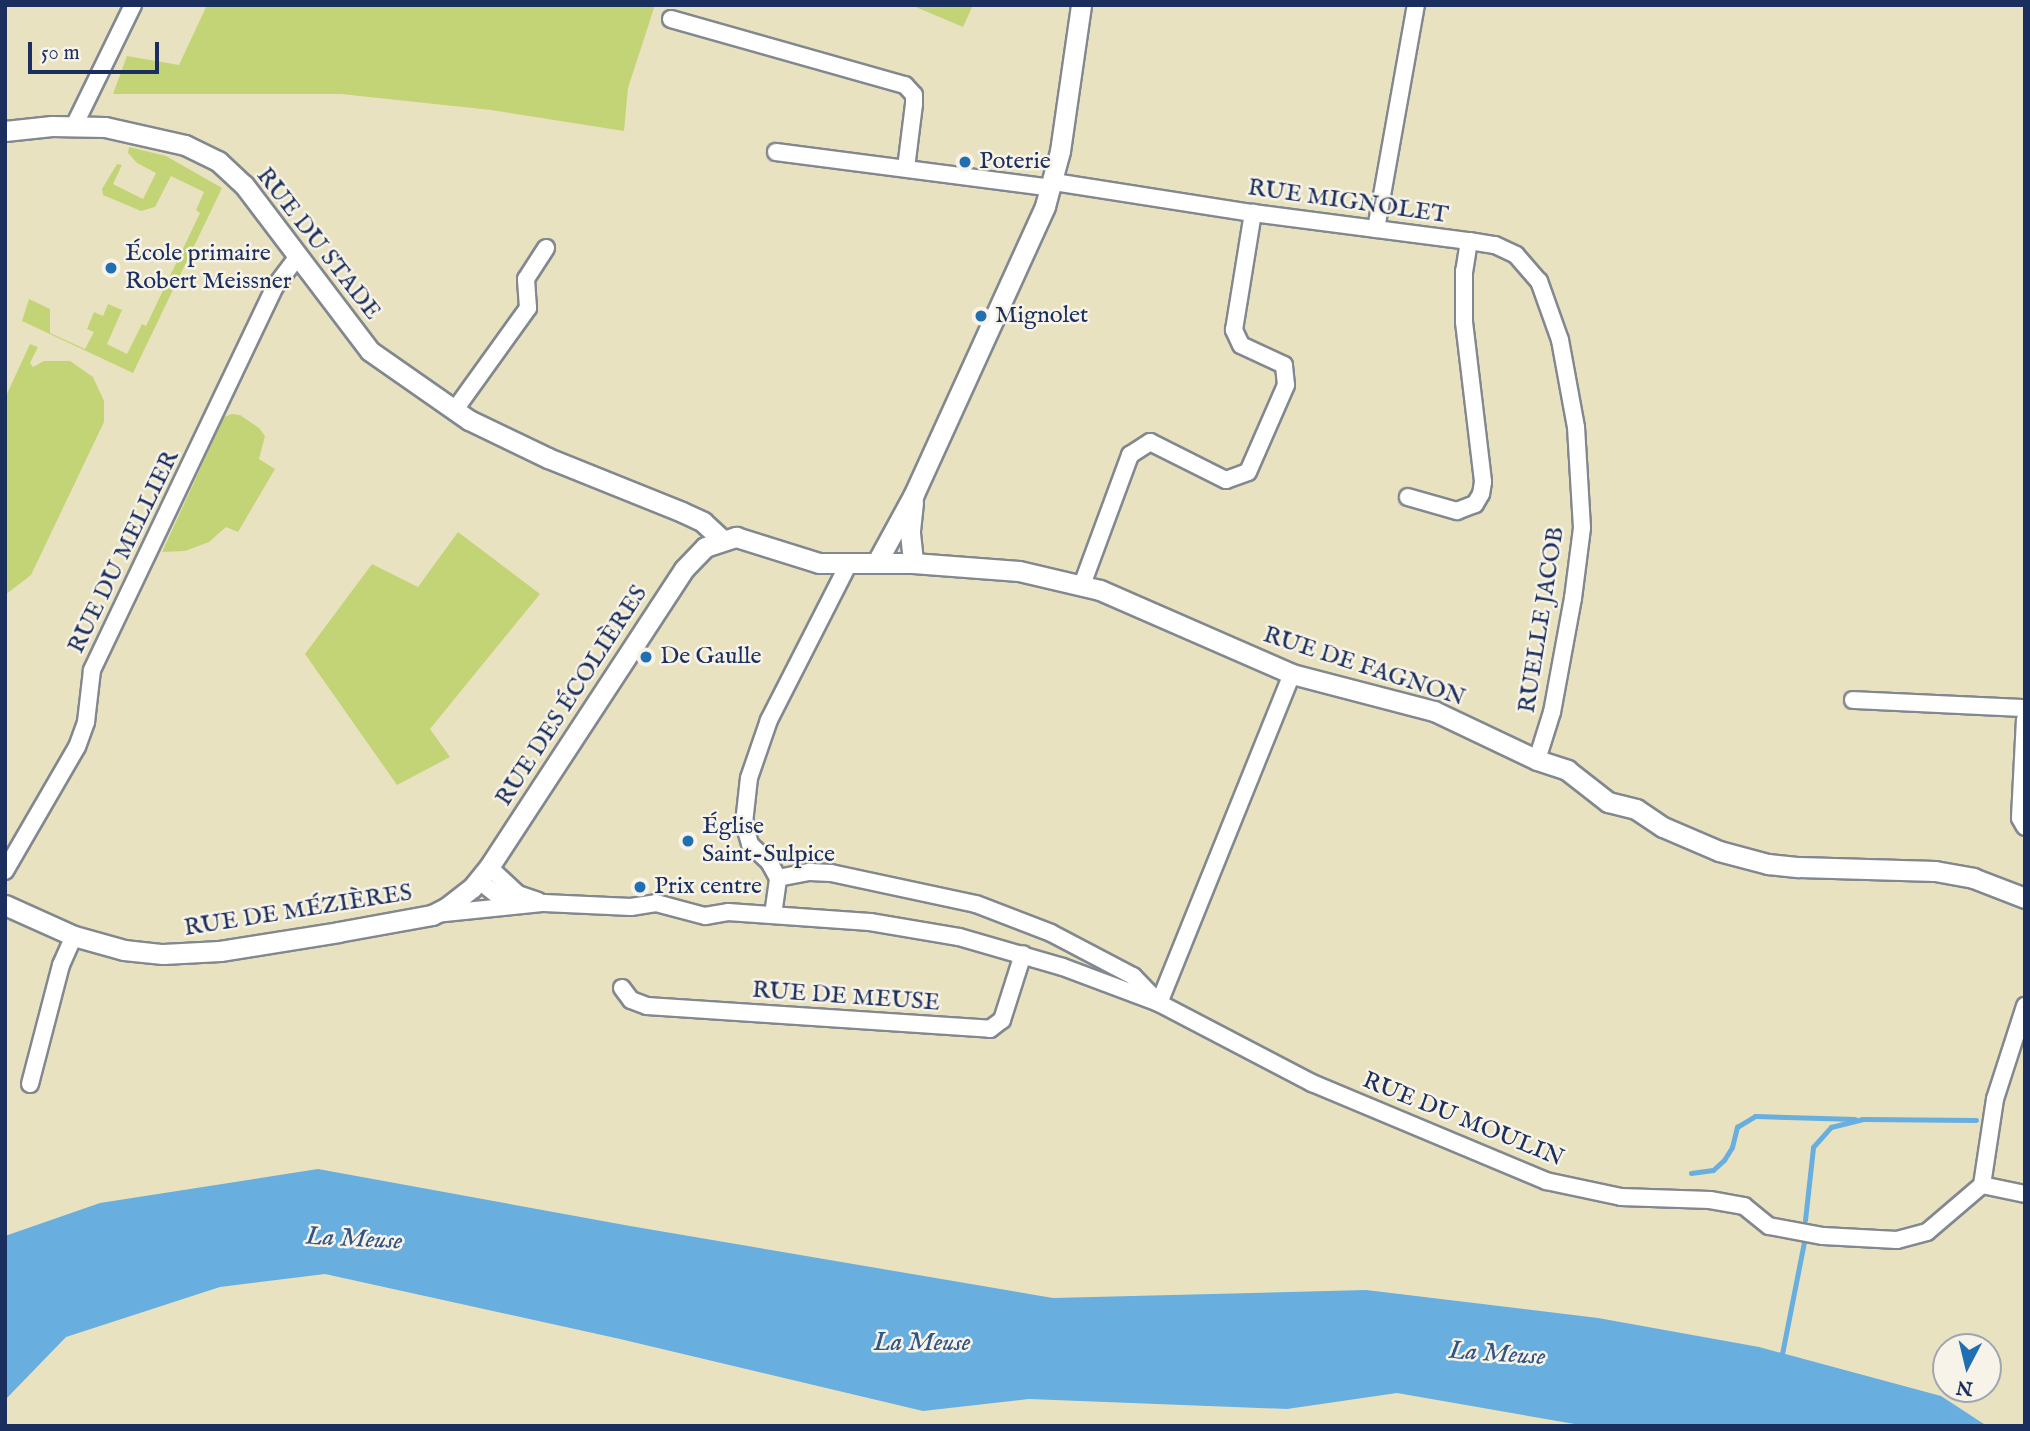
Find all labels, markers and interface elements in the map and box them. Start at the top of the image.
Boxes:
scale bar [32,28,163,72]
text: 50 m [41,40,80,67]
place label: Poterie [979,148,1051,176]
marker: Poterie [957,154,973,170]
street label: RUE DU STADE [250,162,386,326]
street label: RUE MIGNOLET [1246,174,1450,230]
place label: École primaire Robert Meissner [125,240,292,296]
marker: École primaire Robert Meissner [103,260,119,276]
place label: Mignolet [995,302,1088,330]
marker: Mignolet [973,308,989,324]
street label: RUE DU MELLIER [62,446,186,658]
street label: RUELLE JACOB [1513,525,1571,715]
street label: RUE DES ÉCOLIÈRES [490,580,654,812]
street label: RUE DE FAGNON [1259,621,1469,713]
place label: De Gaulle [660,643,761,671]
marker: De Gaulle [638,649,654,665]
place label: Église Saint-Sulpice [702,813,835,869]
marker: Église Saint-Sulpice [680,833,696,849]
place label: Prix centre [654,873,762,901]
street label: RUE DE MÉZIÈRES [182,879,414,943]
marker: Prix centre [632,879,648,895]
street label: RUE DE MEUSE [751,976,941,1018]
street label: RUE DU MOULIN [1358,1066,1568,1174]
water label: La Meuse [305,1221,403,1257]
water label: La Meuse [874,1327,970,1359]
north arrow [1932,1333,2002,1403]
water label: La Meuse [1448,1335,1546,1373]
text: N [1955,1374,1974,1400]

